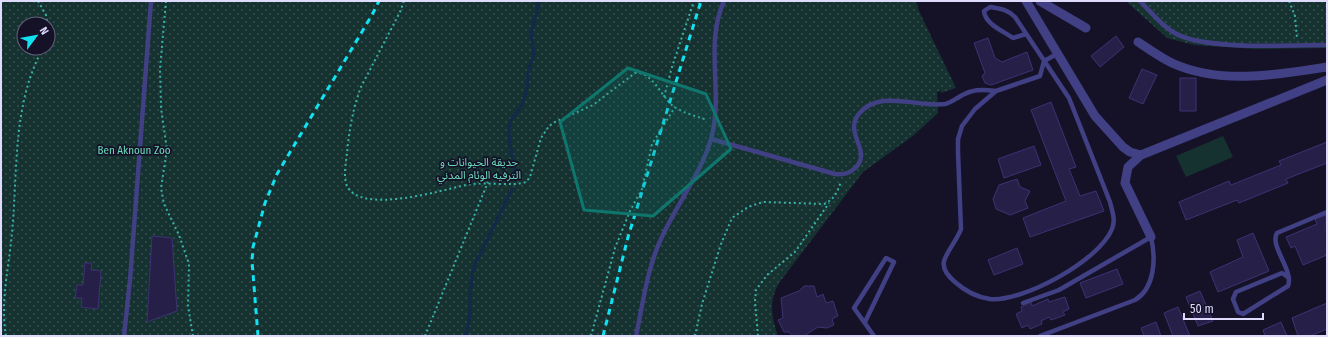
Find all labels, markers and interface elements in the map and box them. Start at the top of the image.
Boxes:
north arrow [16,16,56,56]
text: N [37,25,51,37]
park label: Ben Aknoun Zoo [98,144,171,157]
park label: حديقة الحيوانات و الترفيه الوئام المدني [437,156,521,184]
scale bar [1184,295,1263,321]
text: 50 m [1190,302,1214,316]

